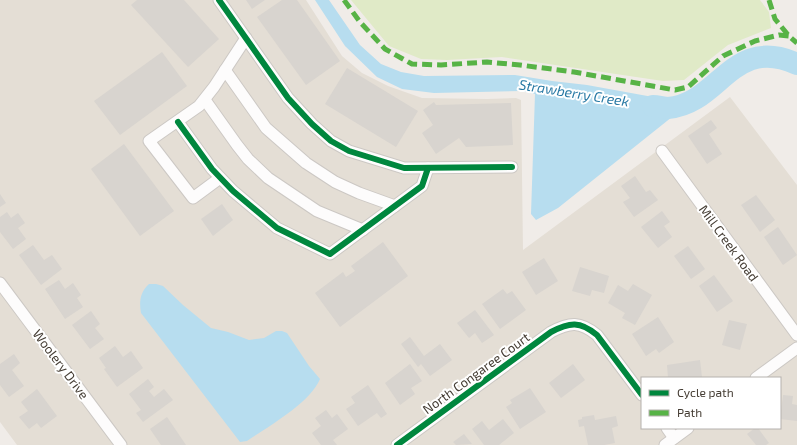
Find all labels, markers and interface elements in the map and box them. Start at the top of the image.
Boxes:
water label: Strawberry Creek [518,75,630,110]
street label: Mill Creek Road [696,202,762,284]
street label: Woolery Drive [30,326,92,402]
street label: North Congaree Court [419,329,533,417]
legend [641,377,781,429]
text: Cycle path [677,385,734,399]
text: Path [677,405,702,419]

